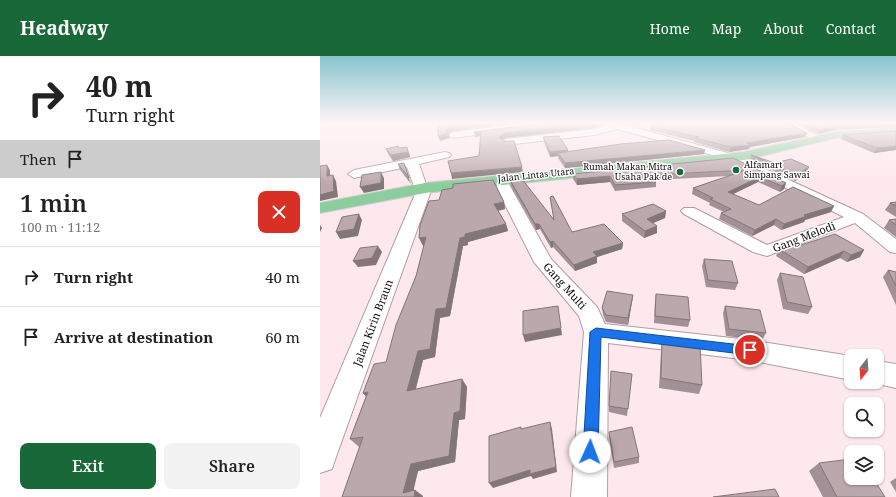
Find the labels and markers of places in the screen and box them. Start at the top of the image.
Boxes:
place label: Alfamart Simpang Sawai [744,158,810,181]
place label: Rumah Makan Mitra Usaha Pak de [583,160,672,183]
marker: Alfamart Simpang Sawai [731,165,741,175]
marker: Rumah Makan Mitra Usaha Pak de [675,167,685,177]
pin [733,333,767,367]

